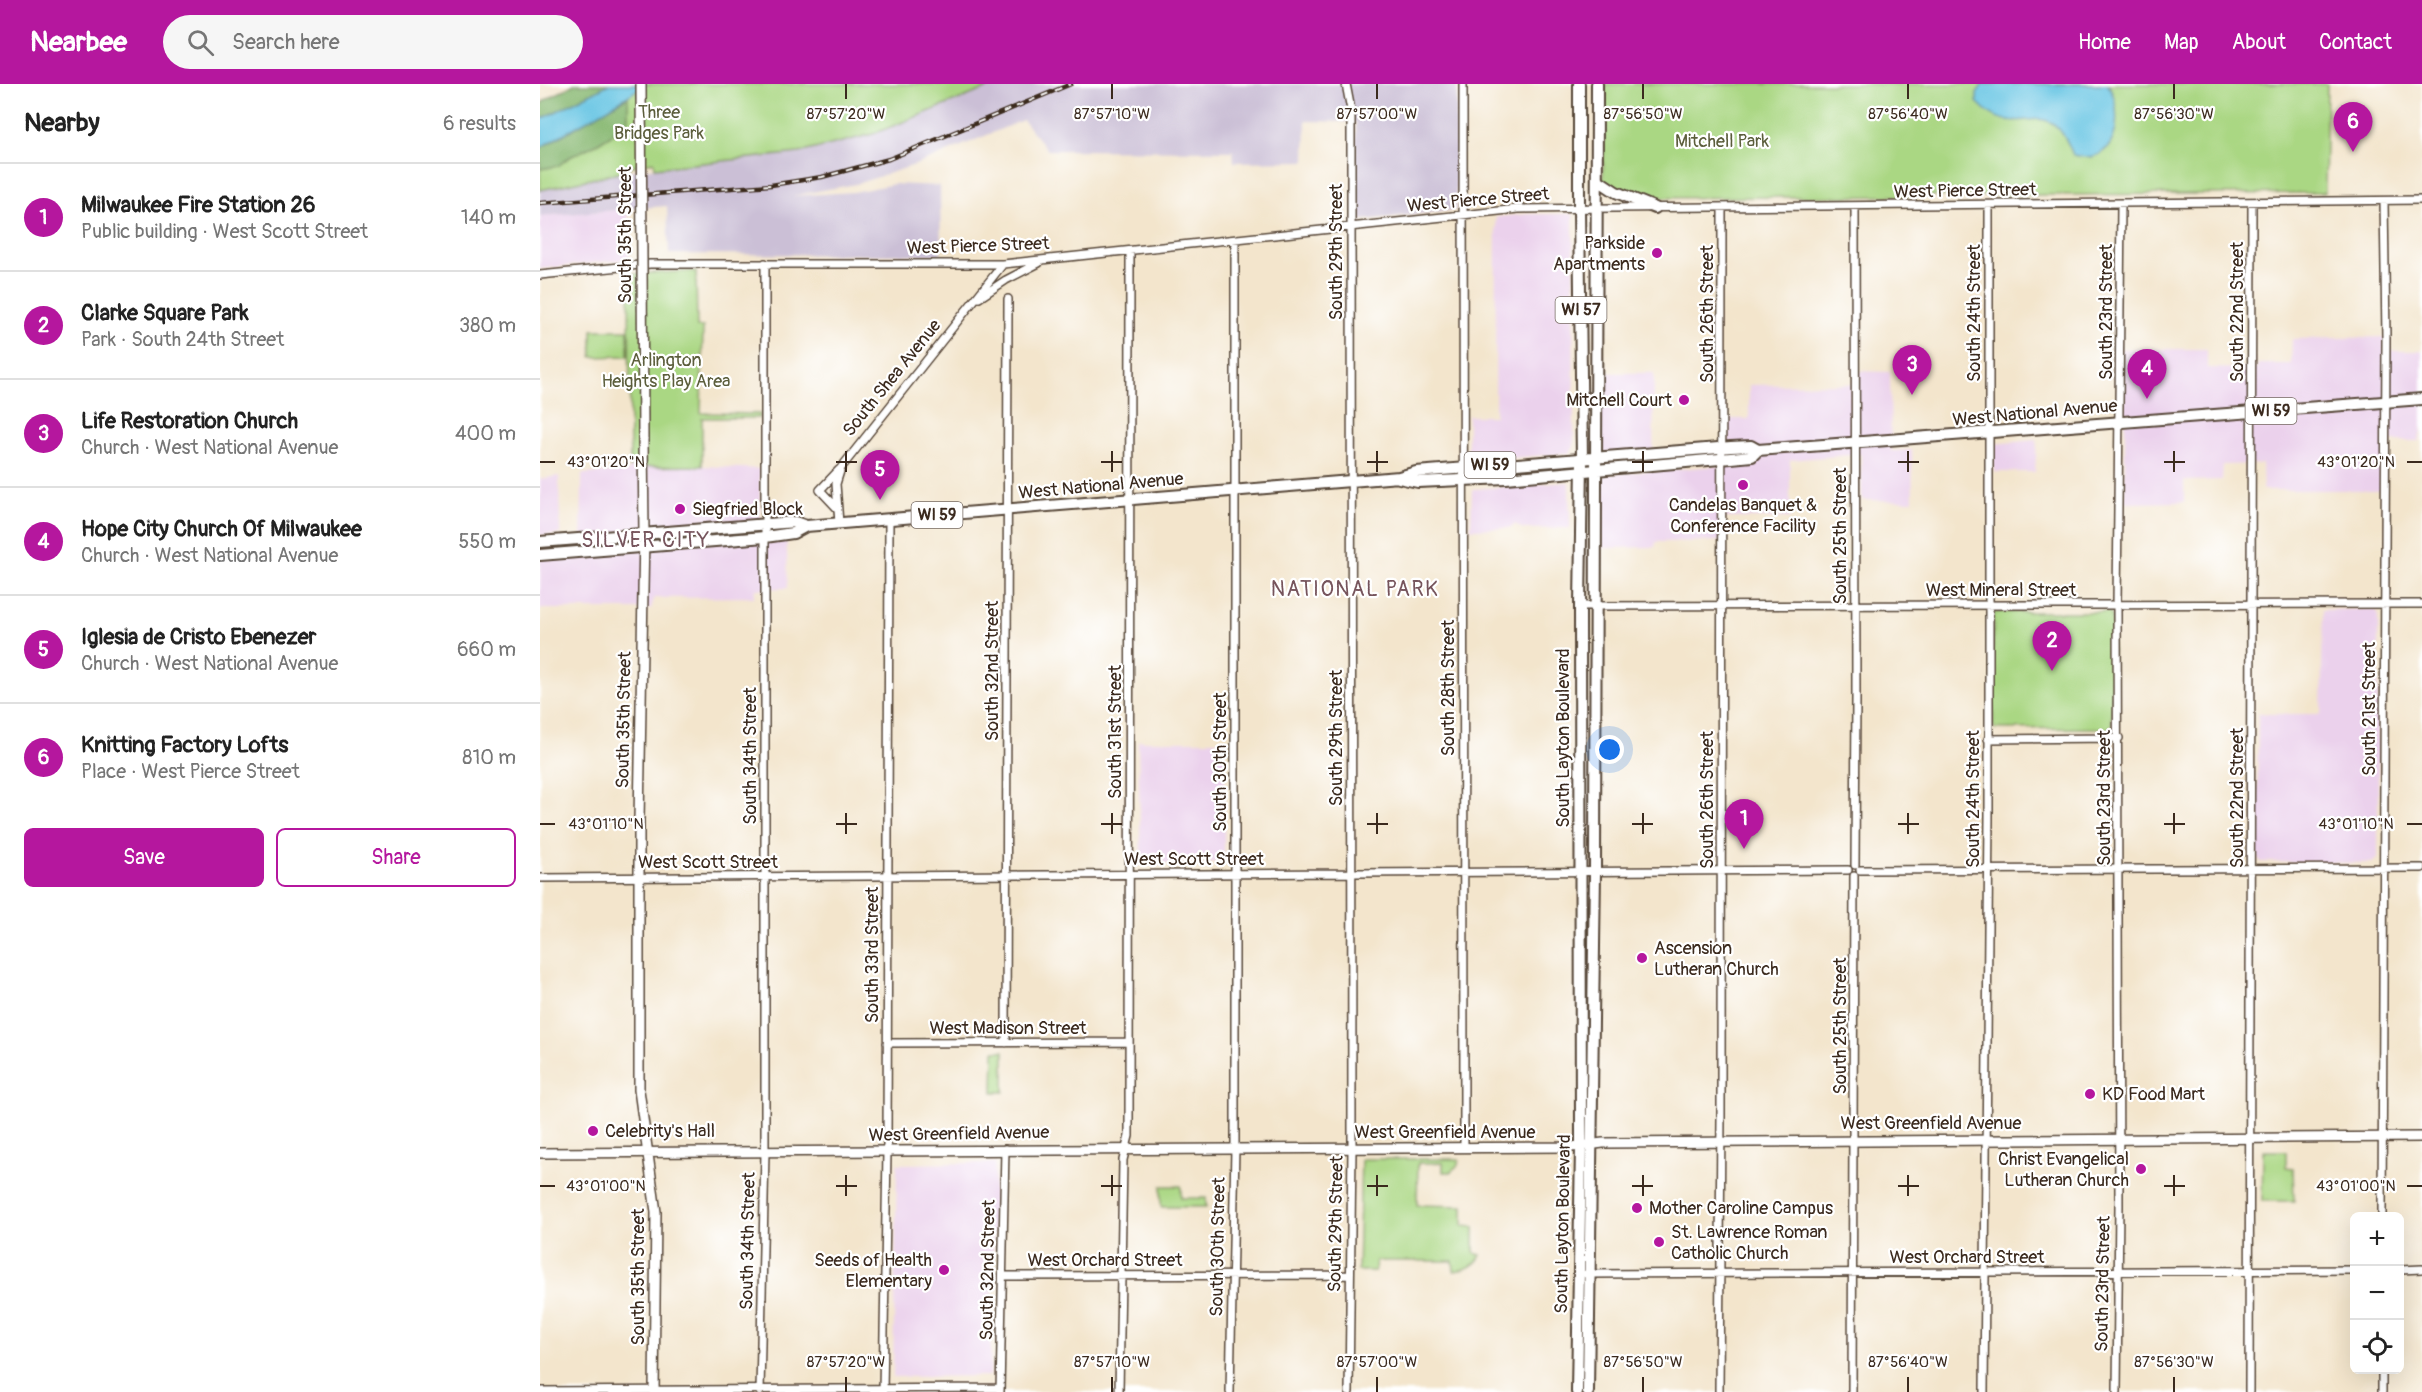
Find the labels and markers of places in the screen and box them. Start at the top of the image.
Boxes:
pin: 6 [2334,103,2372,152]
place label: Parkside Apartments [1553,232,1645,276]
marker: Parkside Apartments [1650,246,1664,260]
pin: 3 [1892,346,1932,395]
pin: 4 [2128,350,2166,399]
place label: Mitchell Court [1566,389,1673,412]
marker: Mitchell Court [1677,393,1691,407]
pin: 5 [860,450,900,500]
marker: Candelas Banquet & Conference Facility [1736,478,1750,492]
place label: Candelas Banquet & Conference Facility [1669,494,1817,538]
place label: Siegfried Block [692,498,803,521]
marker: Siegfried Block [673,502,687,516]
pin: 2 [2032,622,2072,671]
pin: 1 [1724,800,1764,849]
place label: Ascension Lutheran Church [1654,937,1779,981]
marker: Ascension Lutheran Church [1635,951,1649,965]
place label: KD Food Mart [2102,1083,2206,1106]
marker: KD Food Mart [2083,1087,2097,1101]
place label: Celebrity's Hall [605,1120,715,1143]
marker: Celebrity's Hall [586,1124,600,1138]
place label: Christ Evangelical Lutheran Church [1998,1148,2129,1192]
marker: Christ Evangelical Lutheran Church [2134,1162,2148,1176]
place label: Mother Caroline Campus [1649,1197,1833,1220]
marker: Mother Caroline Campus [1630,1201,1644,1215]
place label: St. Lawrence Roman Catholic Church [1671,1221,1828,1265]
marker: St. Lawrence Roman Catholic Church [1652,1235,1666,1249]
place label: Seeds of Health Elementary [814,1249,932,1293]
marker: Seeds of Health Elementary [937,1263,951,1277]

